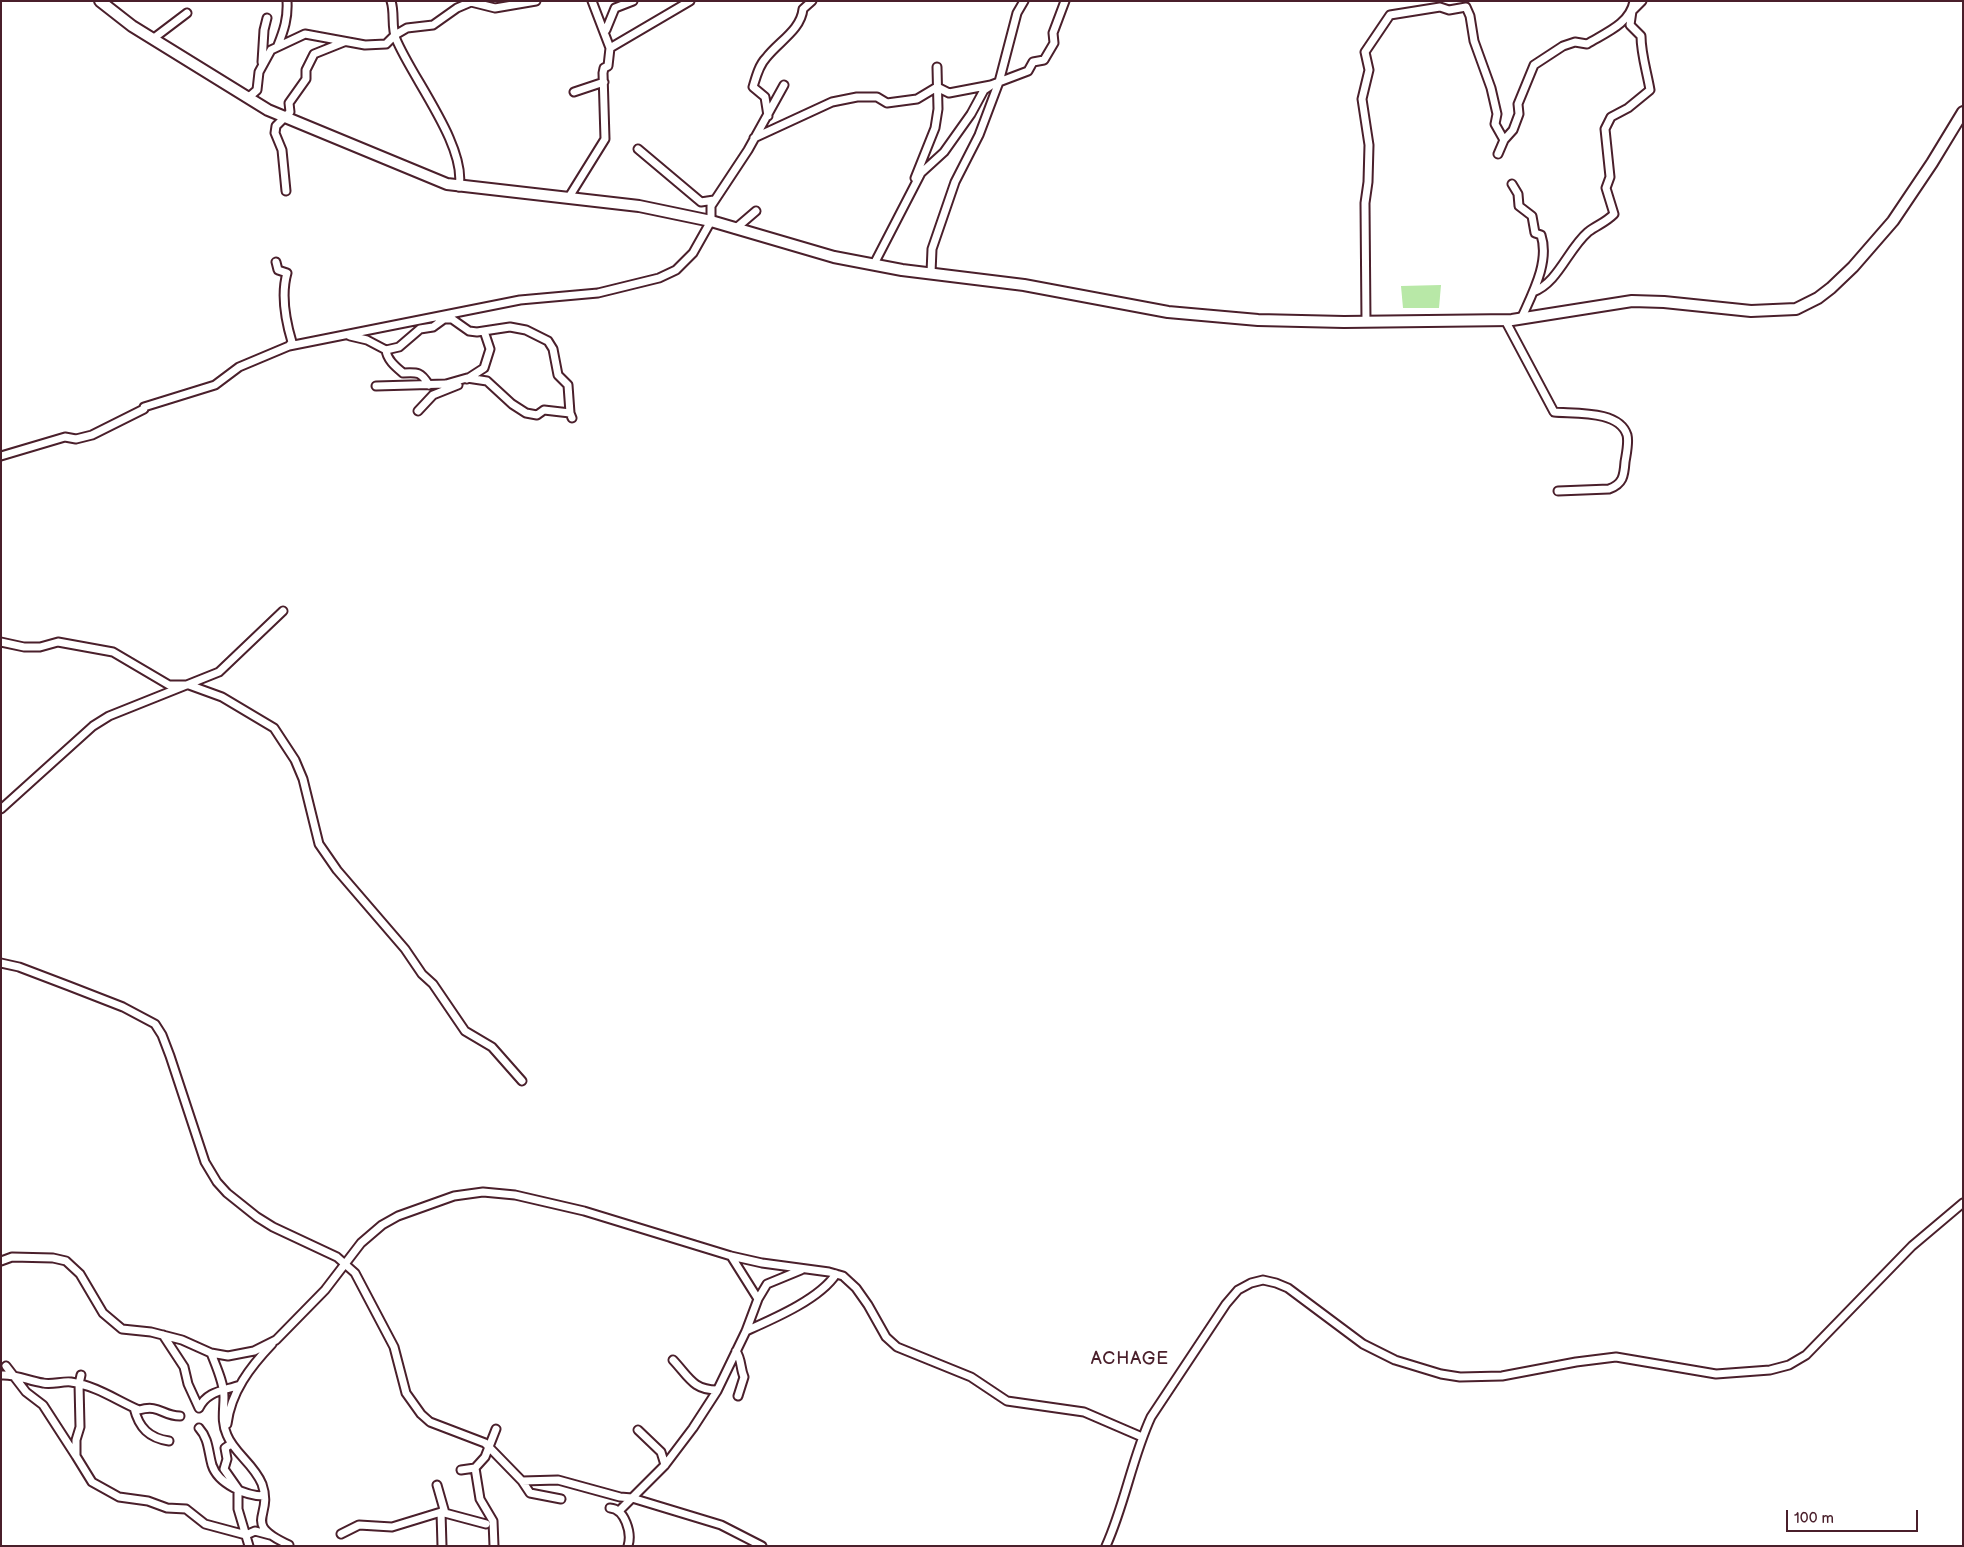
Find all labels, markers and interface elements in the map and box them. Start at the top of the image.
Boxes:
district label: ACHAGE [1090,1348,1170,1370]
scale bar [1789,1500,1922,1532]
text: 100 m [1794,1509,1834,1528]

